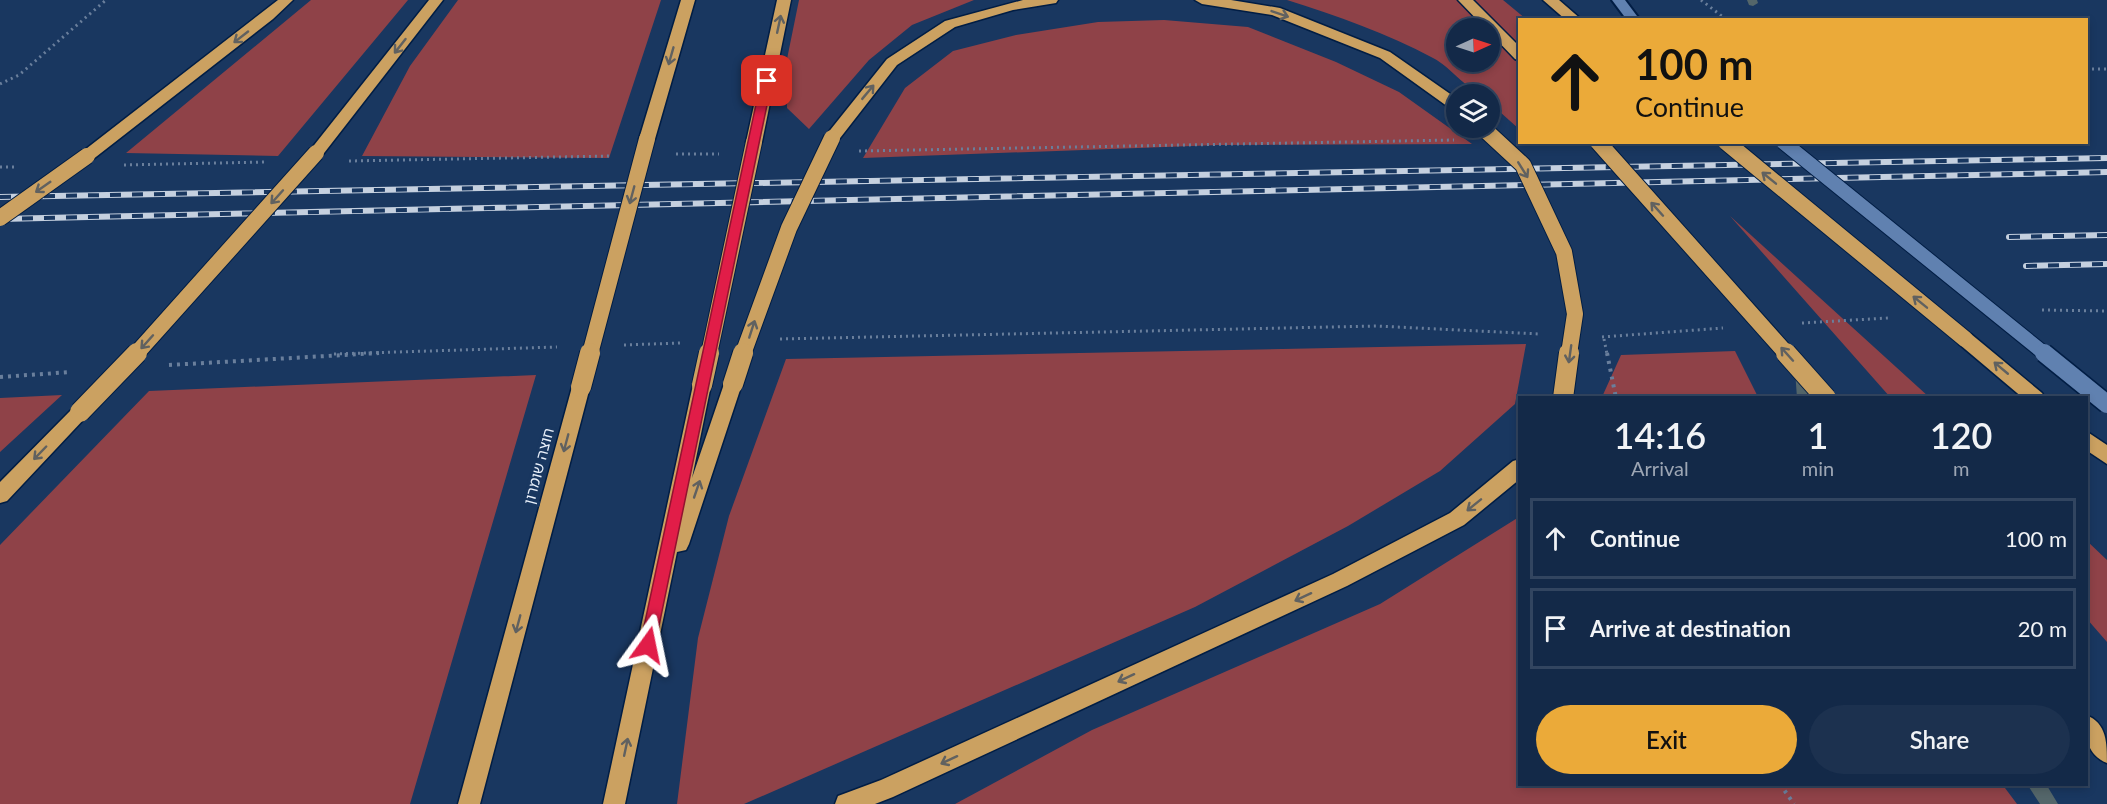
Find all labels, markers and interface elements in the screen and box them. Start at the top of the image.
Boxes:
one-way arrow [1271,9,1290,20]
one-way arrow [774,14,785,34]
north arrow [1446,18,1500,72]
map controls [1446,18,1500,138]
one-way arrow [233,31,249,44]
one-way arrow [394,38,407,54]
text: 100 m [1635,39,1753,89]
icon: ahead [1536,42,1614,120]
one-way arrow [665,46,676,65]
pin [741,55,792,106]
icon: arrive [750,64,783,97]
button: layers [1446,84,1500,138]
one-way arrow [861,85,875,100]
text: Continue [1635,90,1744,123]
one-way arrow [1518,161,1530,178]
one-way arrow [1762,171,1777,185]
one-way arrow [36,181,52,193]
one-way arrow [625,185,637,204]
one-way arrow [270,189,284,204]
one-way arrow [1650,201,1664,216]
one-way arrow [1912,295,1928,308]
one-way arrow [747,320,758,339]
one-way arrow [140,334,154,349]
one-way arrow [1564,343,1575,363]
one-way arrow [1780,347,1794,362]
one-way arrow [1994,361,2009,375]
text: 14:16 [1614,413,1706,457]
text: 1 [1808,413,1828,457]
text: 120 [1930,413,1992,457]
street label: חוצה שומרון [519,426,557,506]
one-way arrow [560,433,572,452]
one-way arrow [33,446,48,461]
text: Arrival [1631,456,1689,480]
text: min [1802,456,1834,480]
text: m [1953,456,1969,480]
one-way arrow [693,481,704,499]
one-way arrow [1466,498,1482,511]
icon: ahead [1539,522,1572,555]
text: Continue [1590,525,1680,552]
text: 100 m [2005,525,2067,552]
one-way arrow [1294,591,1312,603]
icon: arrive [1539,612,1572,645]
position arrow [616,613,680,677]
one-way arrow [512,614,523,633]
text: Arrive at destination [1590,615,1791,642]
text: 20 m [2018,615,2067,642]
one-way arrow [1117,673,1135,685]
button: Exit [1536,705,1797,774]
button: Share [1809,705,2070,774]
one-way arrow [621,737,632,757]
one-way arrow [940,754,958,766]

